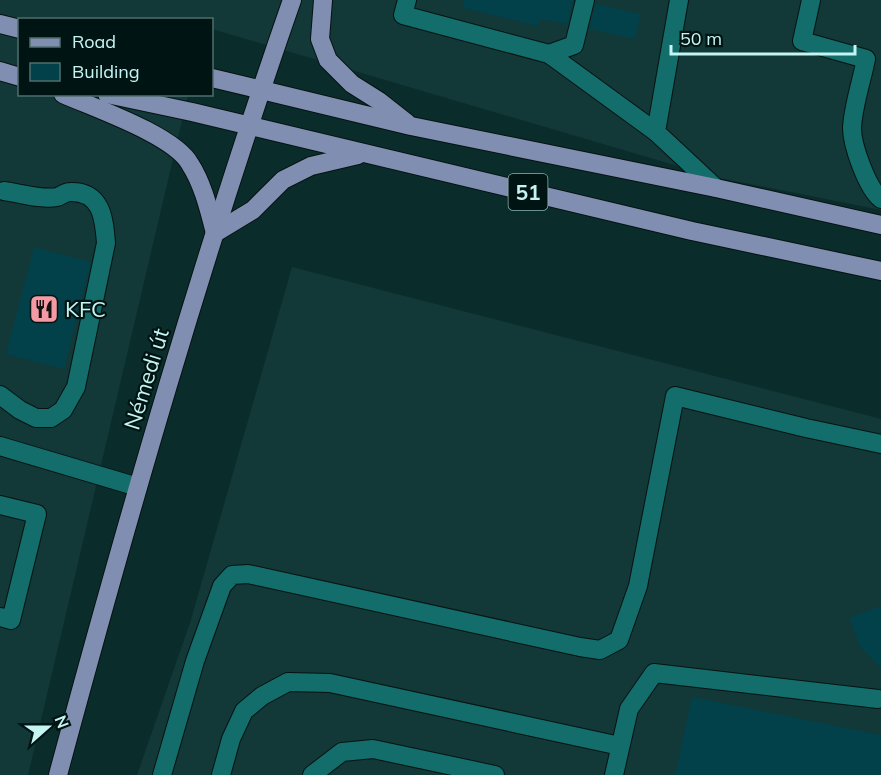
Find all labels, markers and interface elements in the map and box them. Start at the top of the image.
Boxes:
legend [18,18,213,96]
scale bar [671,18,856,56]
text: 50 m [680,27,722,50]
text: Road [72,30,116,53]
text: Building [72,60,140,83]
road number: 51 [508,174,548,210]
restaurant icon: KFC [28,293,60,325]
place label: KFC [65,295,106,323]
street label: Némedi út [117,325,175,433]
north arrow [18,697,78,757]
text: N [51,712,74,731]

